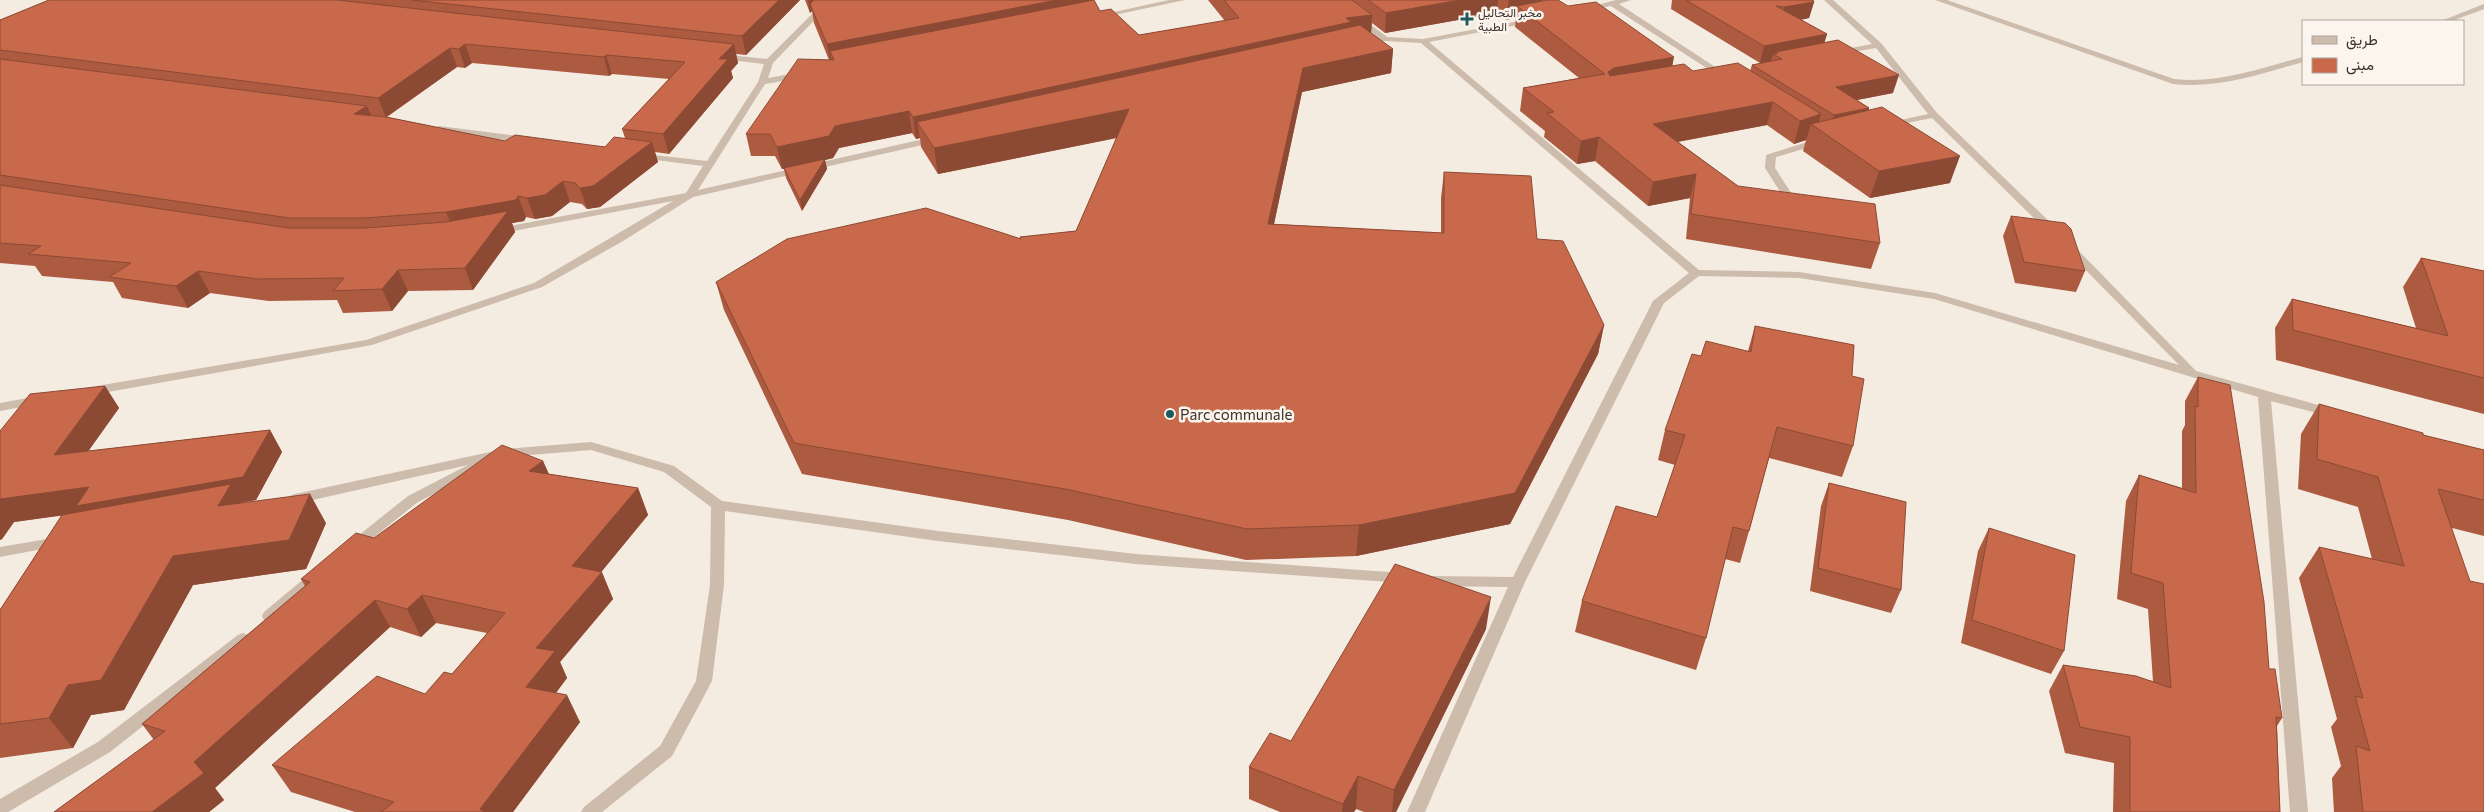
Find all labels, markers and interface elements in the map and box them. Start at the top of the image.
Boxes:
place label: مخبر التحاليل الطبية [1478,5,1542,34]
marker: مخبر التحاليل الطبية [1460,12,1474,26]
legend [2302,20,2464,85]
text: طريق [2346,30,2378,50]
text: مبنى [2346,55,2374,75]
place label: Parc communale [1180,405,1292,423]
marker: Parc communale [1164,408,1176,420]

